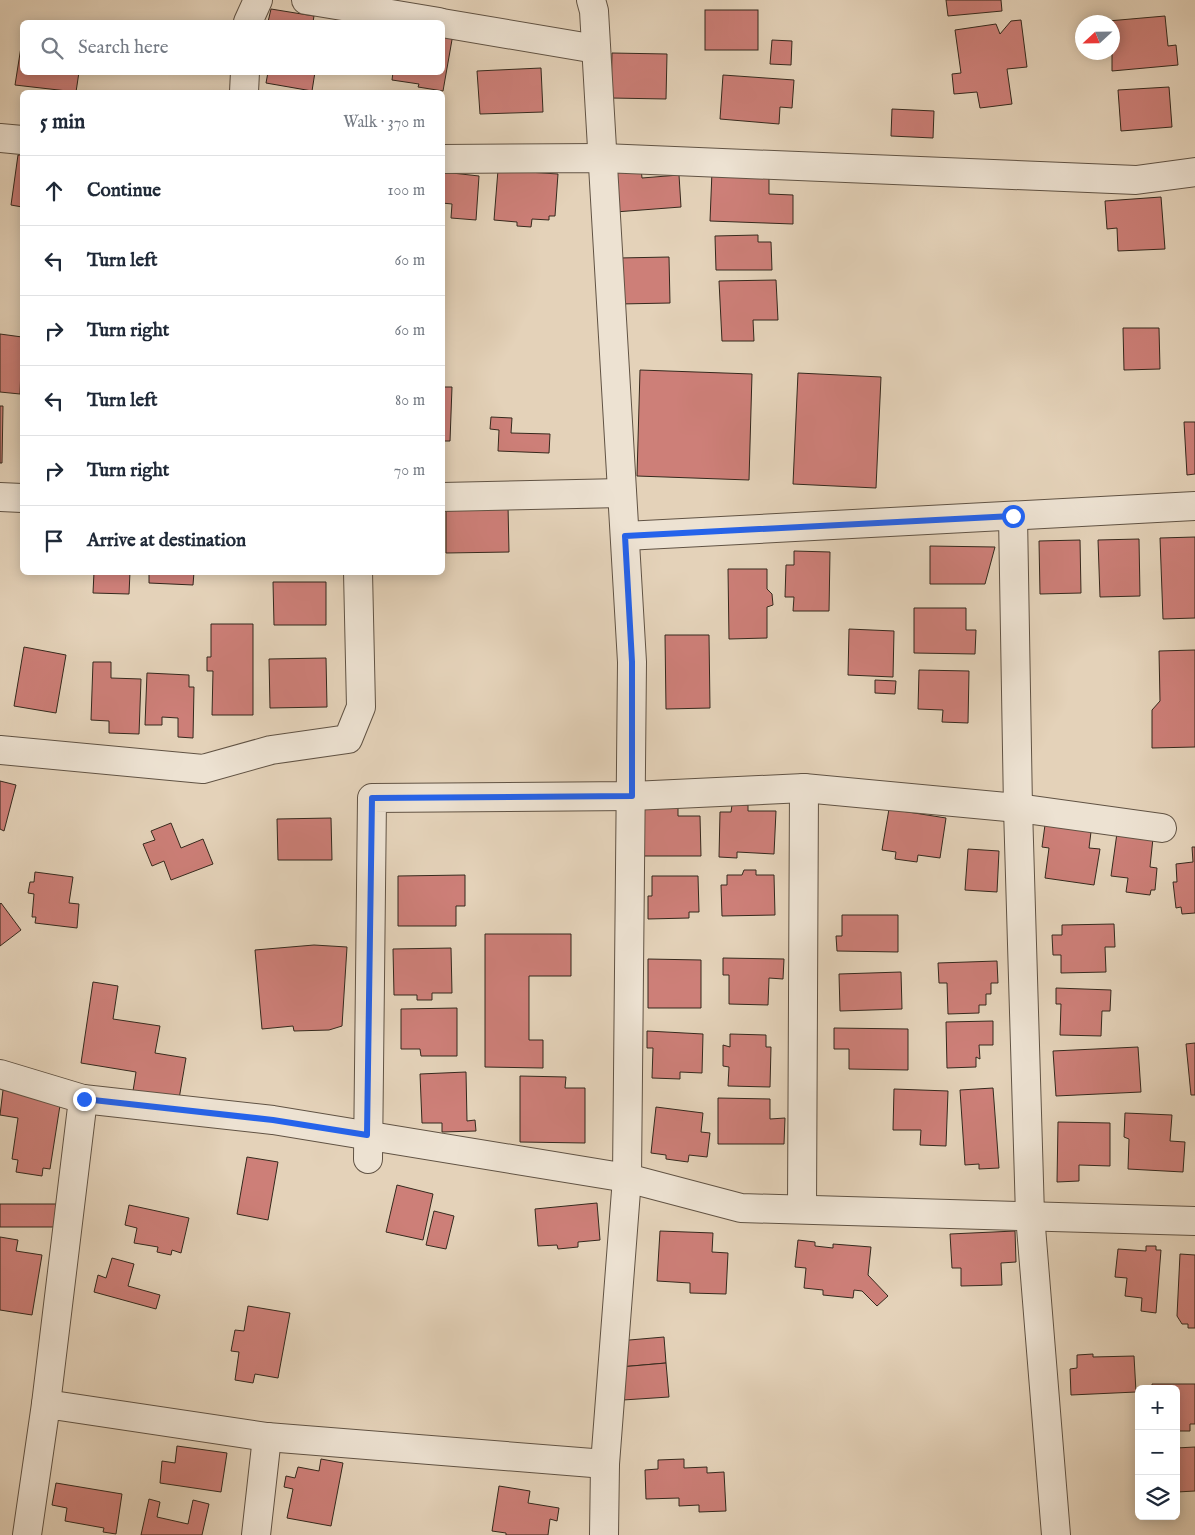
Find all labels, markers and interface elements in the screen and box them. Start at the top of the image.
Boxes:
north arrow [1075,15,1120,60]
search box [20,20,445,75]
icon: search [38,34,66,62]
text: Search here [78,36,169,60]
text: 5 min [40,109,85,136]
text: Walk · 370 m [343,113,425,133]
icon: ahead [40,177,68,205]
text: Continue [87,179,161,203]
text: 100 m [388,181,425,201]
icon: left [40,247,68,275]
text: Turn left [87,249,158,273]
text: 60 m [395,251,425,271]
icon: right [40,317,68,345]
text: Turn right [87,319,169,343]
text: 60 m [395,321,425,341]
icon: left [40,387,68,415]
text: Turn left [87,389,158,413]
text: 80 m [395,391,425,411]
icon: right [40,457,68,485]
text: Turn right [87,459,169,483]
text: 70 m [394,461,425,481]
route start [1002,505,1025,528]
icon: arrive [40,527,68,555]
text: Arrive at destination [87,529,246,553]
route end [73,1088,96,1111]
map controls [1135,1385,1180,1520]
button: + [1135,1385,1180,1430]
button: − [1135,1430,1180,1475]
button: layers [1135,1475,1180,1520]

